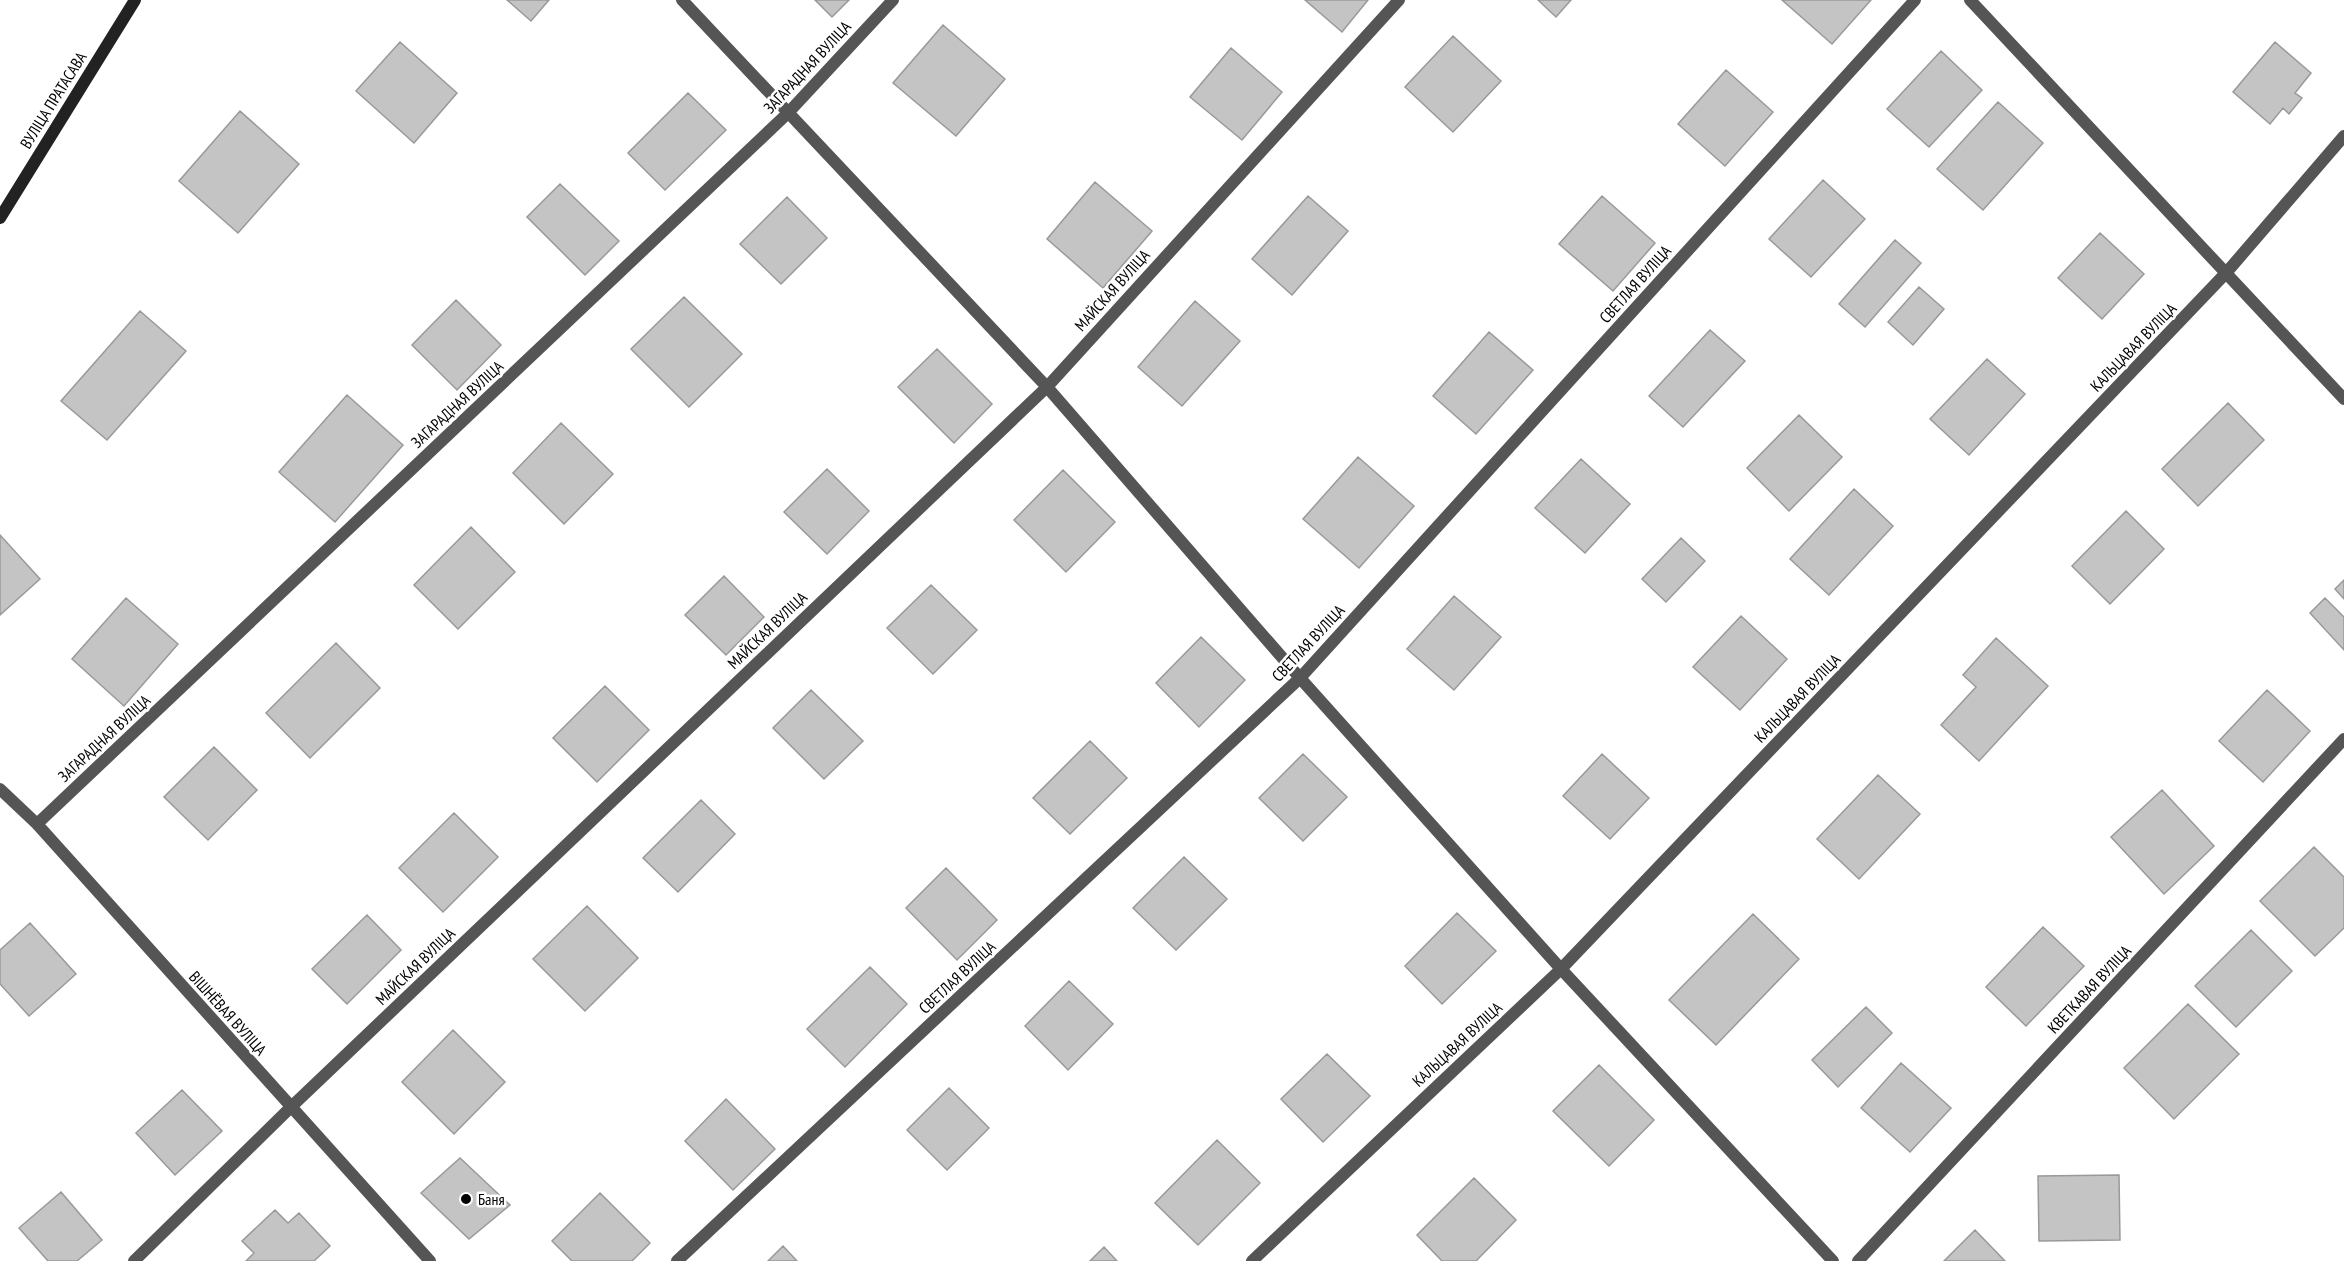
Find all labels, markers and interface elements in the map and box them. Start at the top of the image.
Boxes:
street label: ЗАГАРАДНАЯ ВУЛІЦА [759,16,855,117]
street label: ВУЛІЦА ПРАТАСАВА [15,48,91,152]
street label: СВЕТЛАЯ ВУЛІЦА [1595,241,1675,327]
street label: МАЙСКАЯ ВУЛІЦА [1070,245,1154,335]
street label: КАЛЬЦАВАЯ ВУЛІЦА [2086,298,2181,396]
street label: ЗАГАРАДНАЯ ВУЛІЦА [407,356,508,452]
street label: МАЙСКАЯ ВУЛІЦА [723,587,811,673]
street label: СВЕТЛАЯ ВУЛІЦА [1267,600,1349,686]
street label: КАЛЬЦАВАЯ ВУЛІЦА [1750,649,1845,747]
street label: ЗАГАРАДНАЯ ВУЛІЦА [54,690,155,786]
street label: МАЙСКАЯ ВУЛІЦА [371,923,459,1009]
street label: СВЕТЛАЯ ВУЛІЦА [914,936,1000,1018]
street label: КВЕТКАВАЯ ВУЛІЦА [2043,940,2135,1037]
street label: ВІШНЁВАЯ ВУЛІЦА [185,967,271,1060]
street label: КАЛЬЦАВАЯ ВУЛІЦА [1408,997,1506,1091]
place label: Баня [478,1189,505,1209]
marker: Баня [459,1192,473,1206]

